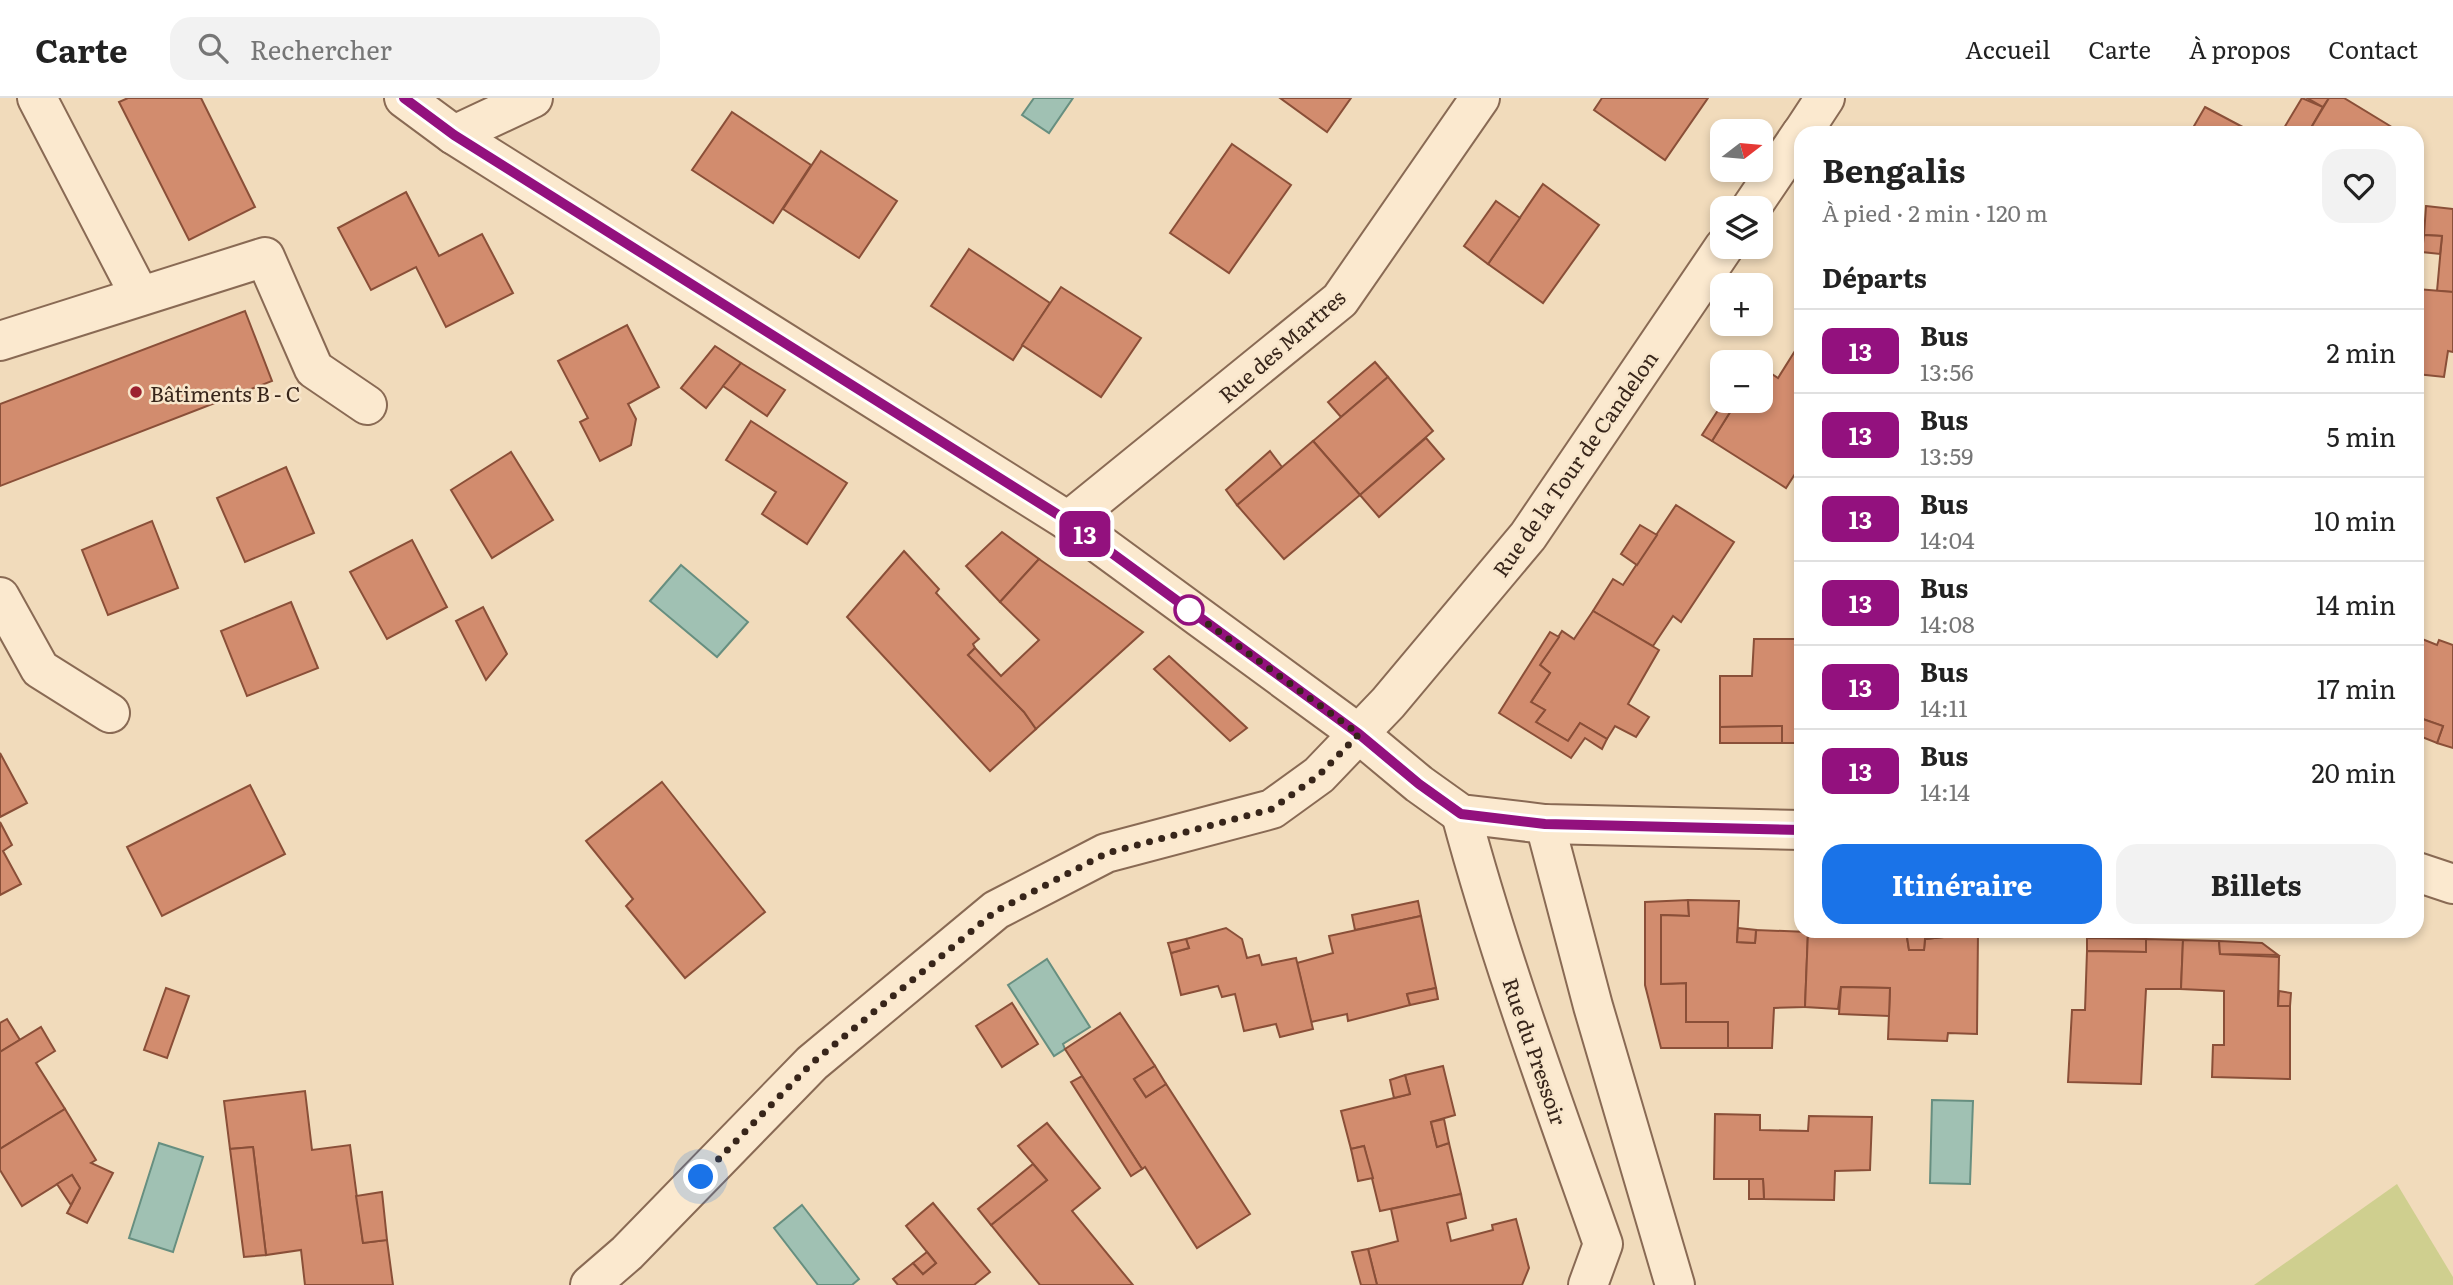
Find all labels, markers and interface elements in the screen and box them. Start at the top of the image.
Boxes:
search box [170,17,660,80]
text: Carte [35,24,128,73]
icon: search [194,29,232,67]
text: Rechercher [250,29,392,68]
text: Accueil [1965,31,2050,66]
text: Carte [2088,31,2151,66]
text: À propos [2189,31,2290,66]
text: Contact [2328,31,2418,66]
north arrow [1710,119,1773,182]
map controls [1710,119,1773,413]
text: Bengalis [1822,144,1965,193]
button: heart [2322,149,2396,223]
text: À pied · 2 min · 120 m [1822,195,2048,229]
button: layers [1710,196,1773,259]
text: Départs [1822,257,1927,296]
button: + [1710,273,1773,336]
street label: Rue des Martres [1211,281,1351,409]
text: Bus [1920,315,1968,354]
text: 2 min [2327,332,2396,371]
text: 13 [1849,333,1872,368]
street label: Rue de la Tour de Candelon [1484,344,1664,582]
button: − [1710,350,1773,413]
text: 13:56 [1920,354,1974,388]
place label: Bâtiments B - C [150,377,300,408]
marker: Bâtiments B - C [128,384,144,400]
text: Bus [1920,399,1968,438]
text: 5 min [2327,416,2396,455]
text: 13 [1849,417,1872,452]
text: 13:59 [1920,438,1973,472]
text: Bus [1920,483,1968,522]
text: 10 min [2314,500,2396,539]
text: 13 [1849,501,1872,536]
line badge: 13 [1054,511,1116,557]
text: 13 [1073,516,1097,551]
text: 14:04 [1920,522,1975,556]
text: Bus [1920,567,1968,606]
text: 14 min [2316,584,2396,623]
text: 13 [1849,585,1872,620]
unlabelled marker [1174,595,1204,625]
text: 14:08 [1920,606,1975,640]
text: Bus [1920,651,1968,690]
text: 17 min [2317,668,2396,707]
text: 13 [1849,669,1872,704]
text: 14:11 [1920,690,1968,724]
text: Bus [1920,735,1968,774]
text: 20 min [2311,752,2396,791]
text: 13 [1849,753,1872,788]
text: 14:14 [1920,774,1970,808]
button: Itinéraire [1822,844,2102,924]
button: Billets [2116,844,2396,924]
street label: Rue du Pressoir [1496,973,1576,1129]
your location [683,1159,718,1194]

